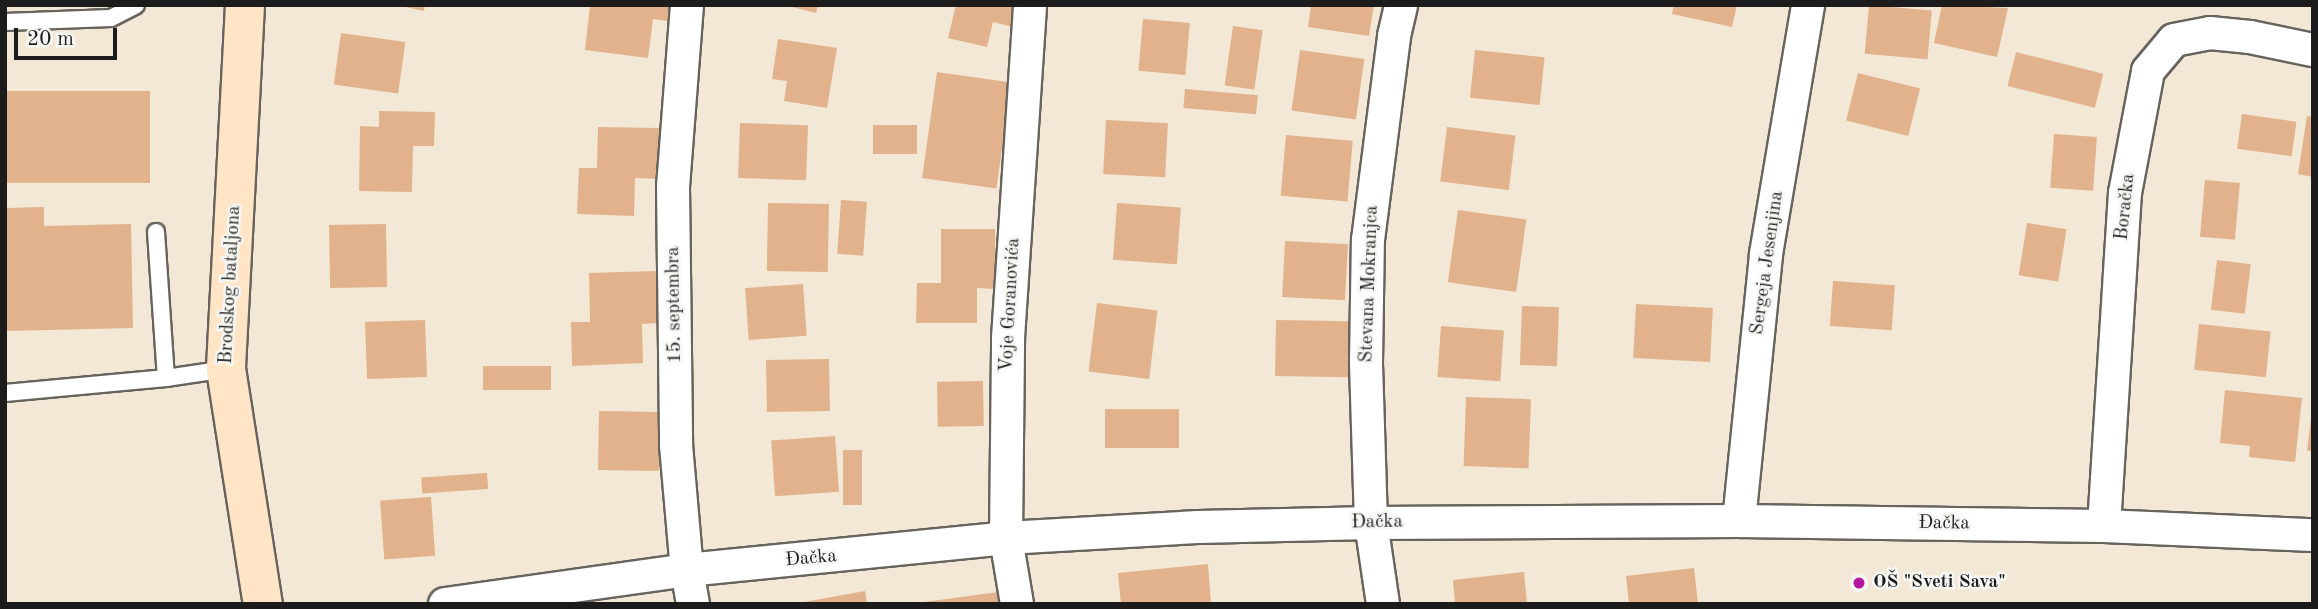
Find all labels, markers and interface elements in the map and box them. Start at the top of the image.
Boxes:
scale bar [18,14,121,58]
text: 20 m [27,29,74,50]
street label: Boračka [2111,172,2141,242]
street label: Sergeja Jesenjina [1747,190,1789,336]
street label: Brodskog bataljona [215,205,247,365]
street label: Stevana Mokranjca [1356,205,1384,363]
street label: Voje Goranovića [996,237,1026,373]
street label: 15. septembra [663,246,687,364]
street label: Đačka [1351,511,1403,535]
street label: Đačka [1918,512,1970,536]
street label: Đačka [784,545,838,573]
place label: OŠ "Sveti Sava" [1873,572,2006,594]
marker: OŠ "Sveti Sava" [1851,575,1867,591]

